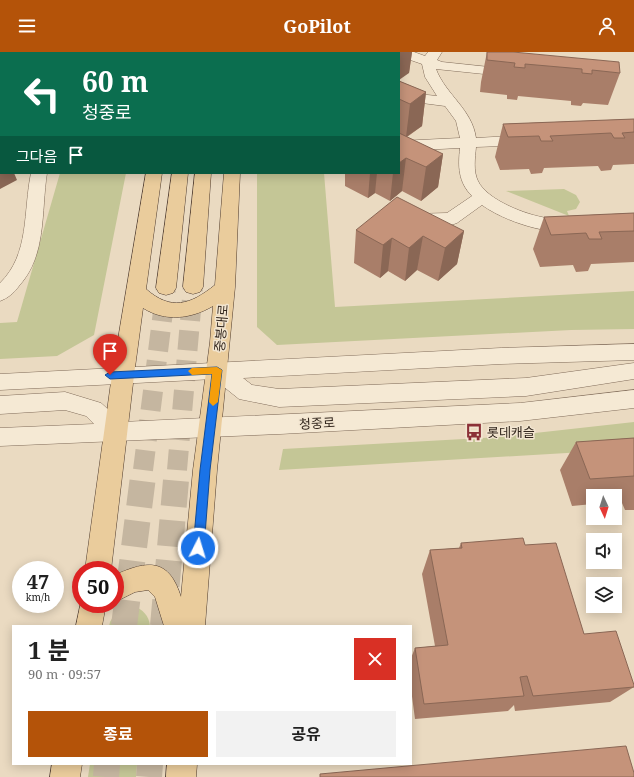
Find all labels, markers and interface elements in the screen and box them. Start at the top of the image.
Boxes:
text: GoPilot [283,14,351,38]
icon: menu [16,15,38,37]
icon: person [596,15,618,37]
text: 60 m [82,62,149,100]
icon: left [16,68,68,120]
text: 청중로 [82,100,132,124]
icon: arrive [65,144,87,166]
text: 그다음 [16,146,57,166]
street label: 중봉대로 [210,303,232,353]
pin [93,334,127,375]
icon: arrive [99,340,121,362]
street label: 청중로 [299,413,335,433]
bus stop icon: 롯데캐슬 [464,422,484,442]
place label: 롯데캐슬 [487,423,535,441]
north arrow [586,489,622,525]
map controls [586,489,622,613]
position arrow [177,527,219,569]
button: sound [586,533,622,569]
speed limit sign: 50 [72,561,124,613]
text: 47 [27,568,49,595]
button: layers [586,577,622,613]
text: km/h [26,590,50,604]
text: 1 분 [28,633,70,666]
button: close [354,638,396,680]
text: 90 m · 09:57 [28,665,101,683]
button: 종료 [28,711,208,757]
button: 공유 [216,711,396,757]

